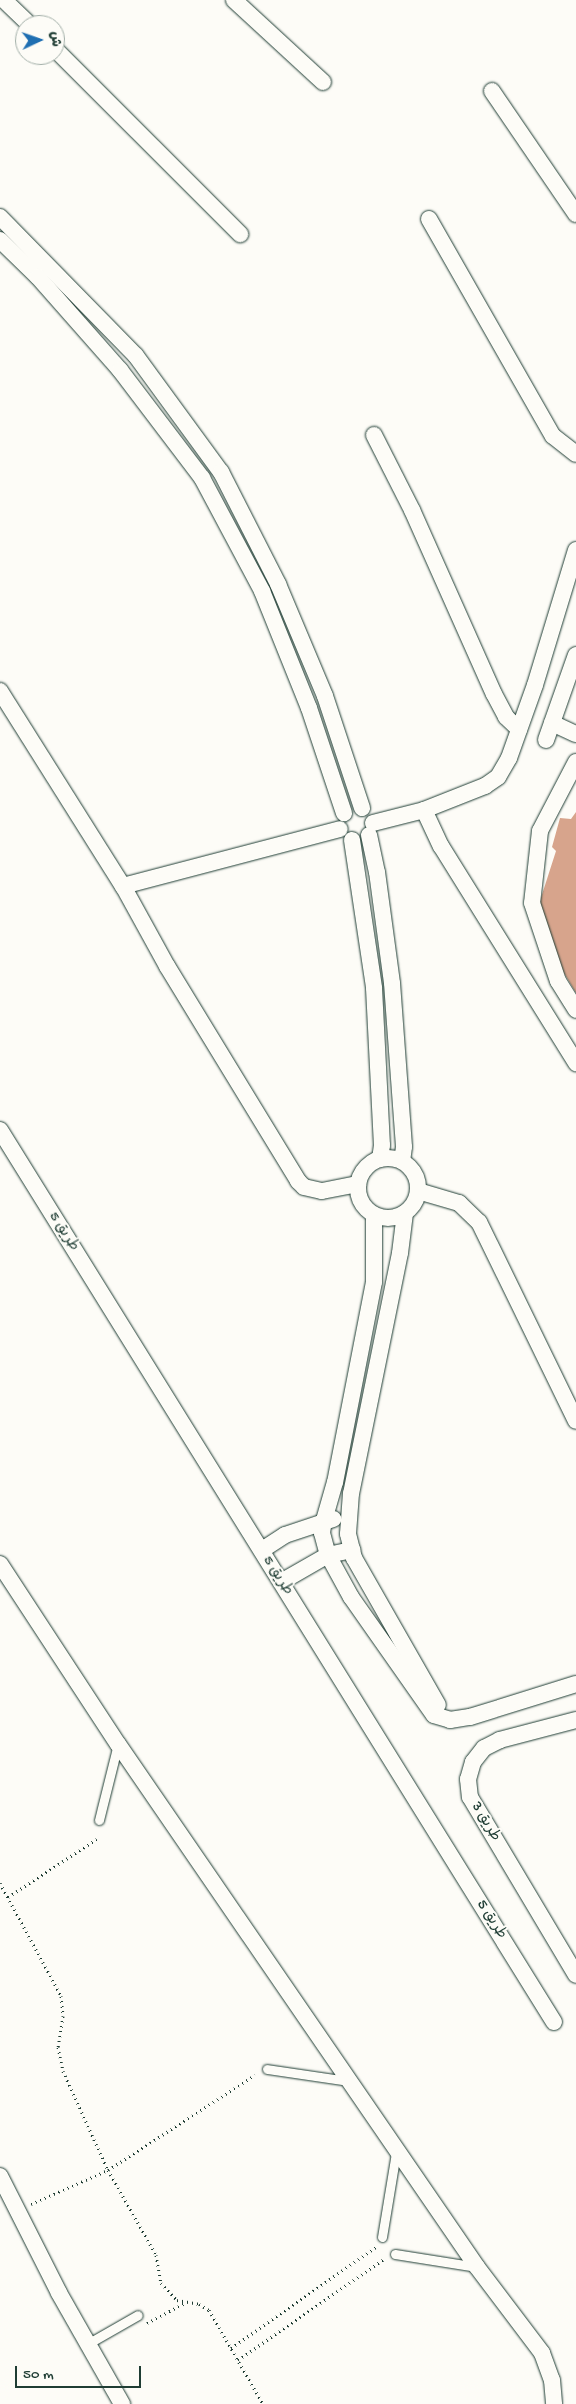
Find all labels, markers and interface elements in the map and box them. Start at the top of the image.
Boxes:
north arrow [15,15,65,65]
text: ش [46,31,63,47]
street label: طريق 5 [44,1209,82,1255]
street label: طريق 5 [258,1553,296,1599]
street label: طريق 3 [466,1799,504,1845]
street label: طريق 5 [472,1897,510,1943]
scale bar [18,2356,144,2388]
text: 50 m [23,2366,54,2384]

